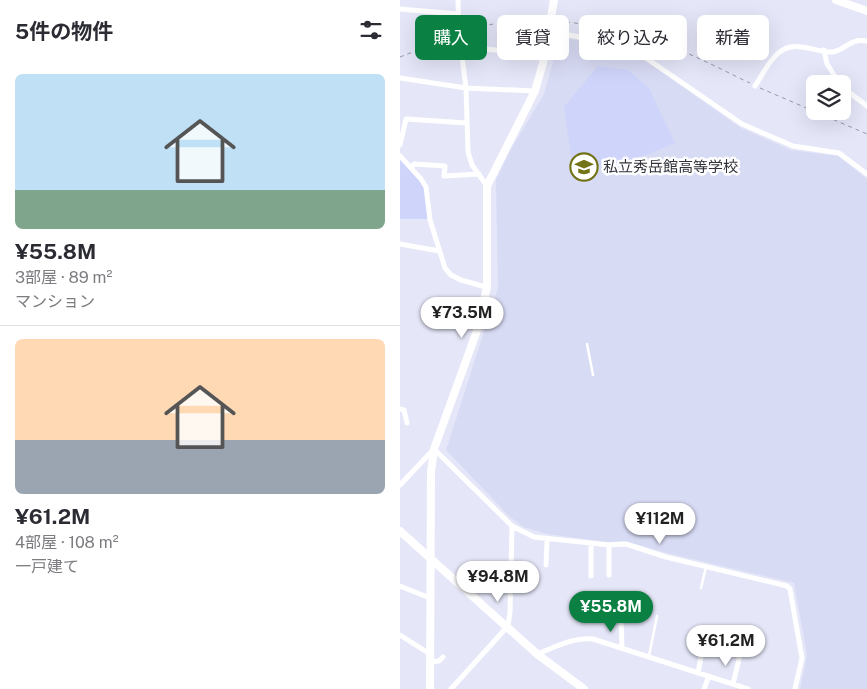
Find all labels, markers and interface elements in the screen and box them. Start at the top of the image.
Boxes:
chip: 購入 [415,15,487,60]
chip: 賃貸 [497,15,569,60]
chip: 絞り込み [579,15,687,60]
chip: 新着 [697,15,769,60]
icon: filters [357,16,385,44]
text: 5件の物件 [15,19,113,44]
map controls [806,75,851,120]
button: layers [806,75,851,120]
icon: home [155,106,245,196]
school or university icon: 私立秀岳館高等学校 [569,152,599,182]
place label: 私立秀岳館高等学校 [603,158,738,175]
text: ¥55.8M [15,239,96,264]
text: 3部屋 · 89 m² [15,268,112,287]
text: マンション [15,292,95,311]
pin: ¥73.5M [421,296,503,339]
text: ¥73.5M [432,303,492,322]
icon: home [155,372,245,462]
pin: ¥112M [625,502,695,545]
text: ¥61.2M [15,504,90,529]
text: ¥112M [635,509,685,528]
text: 4部屋 · 108 m² [15,533,119,552]
text: 一戸建て [15,557,79,576]
pin: ¥94.8M [457,560,539,603]
text: ¥94.8M [467,567,529,586]
pin: ¥55.8M [570,590,652,633]
text: ¥55.8M [580,597,642,616]
pin: ¥61.2M [685,624,767,667]
text: ¥61.2M [697,631,755,650]

